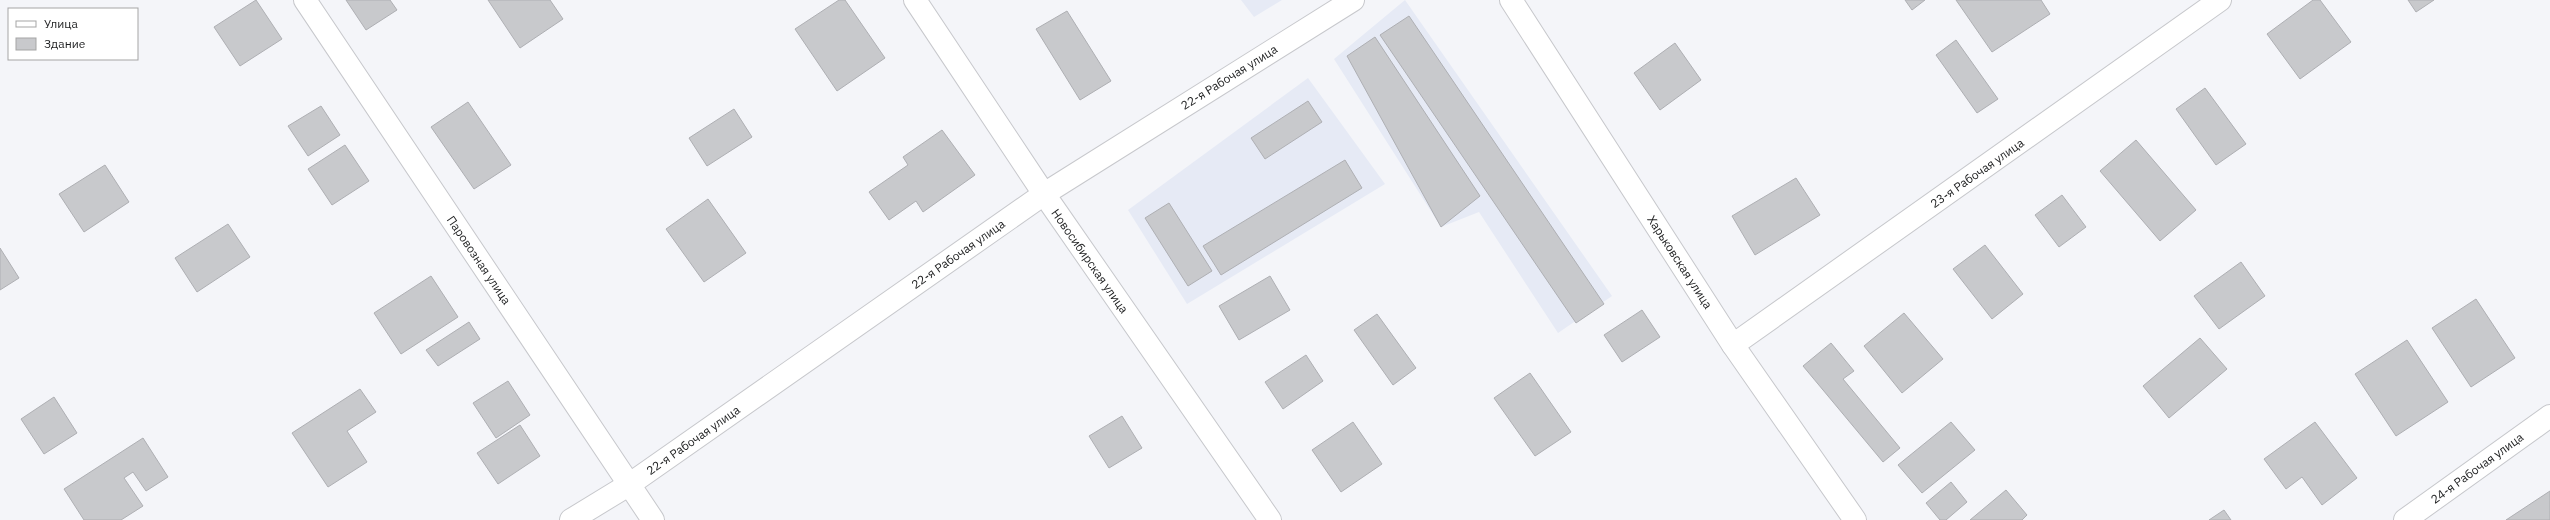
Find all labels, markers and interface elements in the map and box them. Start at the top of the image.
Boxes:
legend [8,8,138,60]
text: Улица [44,16,78,31]
text: Здание [44,36,86,51]
street label: 22-я Рабочая улица [1178,41,1281,113]
street label: 23-я Рабочая улица [1927,135,2027,211]
street label: Новосибирская улица [1048,206,1132,317]
street label: Паровозная улица [444,213,515,308]
street label: Харьковская улица [1644,213,1716,312]
street label: 22-я Рабочая улица [908,216,1008,292]
street label: 22-я Рабочая улица [643,402,743,478]
street label: 24-я Рабочая улица [2428,429,2527,507]

